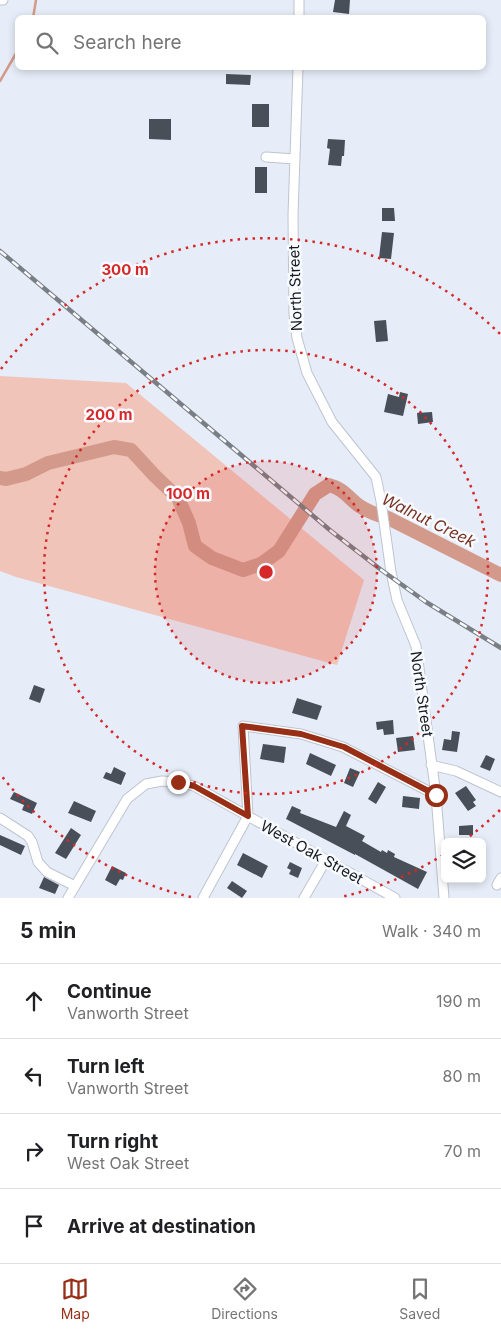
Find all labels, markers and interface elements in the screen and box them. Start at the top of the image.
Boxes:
search box [15,15,486,70]
icon: search [33,29,61,57]
text: Search here [73,31,182,54]
street label: North Street [284,244,306,332]
text: 300 m [101,260,149,279]
text: 200 m [86,405,132,424]
text: 100 m [166,484,210,503]
water label: Walnut Creek [379,489,479,551]
centre of rings [257,563,275,581]
street label: North Street [407,650,437,738]
route end [167,771,190,794]
route start [425,784,448,807]
street label: West Oak Street [257,816,367,888]
map controls [441,838,486,883]
button: layers [441,838,486,883]
text: 5 min [20,918,76,943]
text: Walk · 340 m [382,921,481,941]
text: Continue [67,980,152,1003]
icon: ahead [20,987,48,1015]
text: 190 m [436,991,481,1011]
text: Vanworth Street [67,1003,189,1023]
text: Turn left [67,1055,145,1078]
icon: left [20,1062,48,1090]
text: 80 m [442,1066,481,1086]
text: Vanworth Street [67,1078,189,1098]
text: Turn right [67,1130,158,1153]
icon: right [20,1137,48,1165]
text: 70 m [444,1141,481,1161]
text: West Oak Street [67,1153,189,1173]
icon: arrive [20,1212,48,1240]
text: Arrive at destination [67,1215,256,1238]
tab: Map [61,1275,90,1322]
tab: Directions [211,1275,278,1322]
tab: Saved [399,1275,440,1322]

